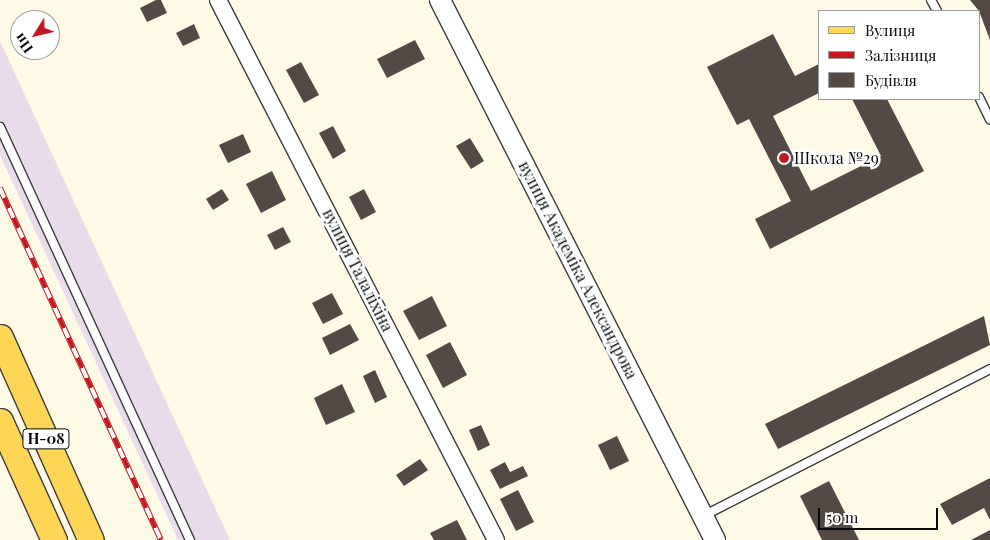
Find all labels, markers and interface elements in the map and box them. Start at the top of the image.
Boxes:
north arrow [10,10,60,60]
legend [818,10,980,100]
text: Вулиця [865,20,915,40]
text: Пн [10,30,37,57]
text: Залізниця [865,45,936,65]
text: Будівля [865,70,917,90]
place label: Школа №29 [794,148,879,168]
marker: Школа №29 [778,152,790,164]
street label: вулиця Академіка Александрова [515,158,641,382]
street label: вулиця Талаліхіна [319,205,397,335]
road number: Н-08 [22,426,70,452]
scale bar [820,498,940,530]
text: 50 m [826,507,858,527]

